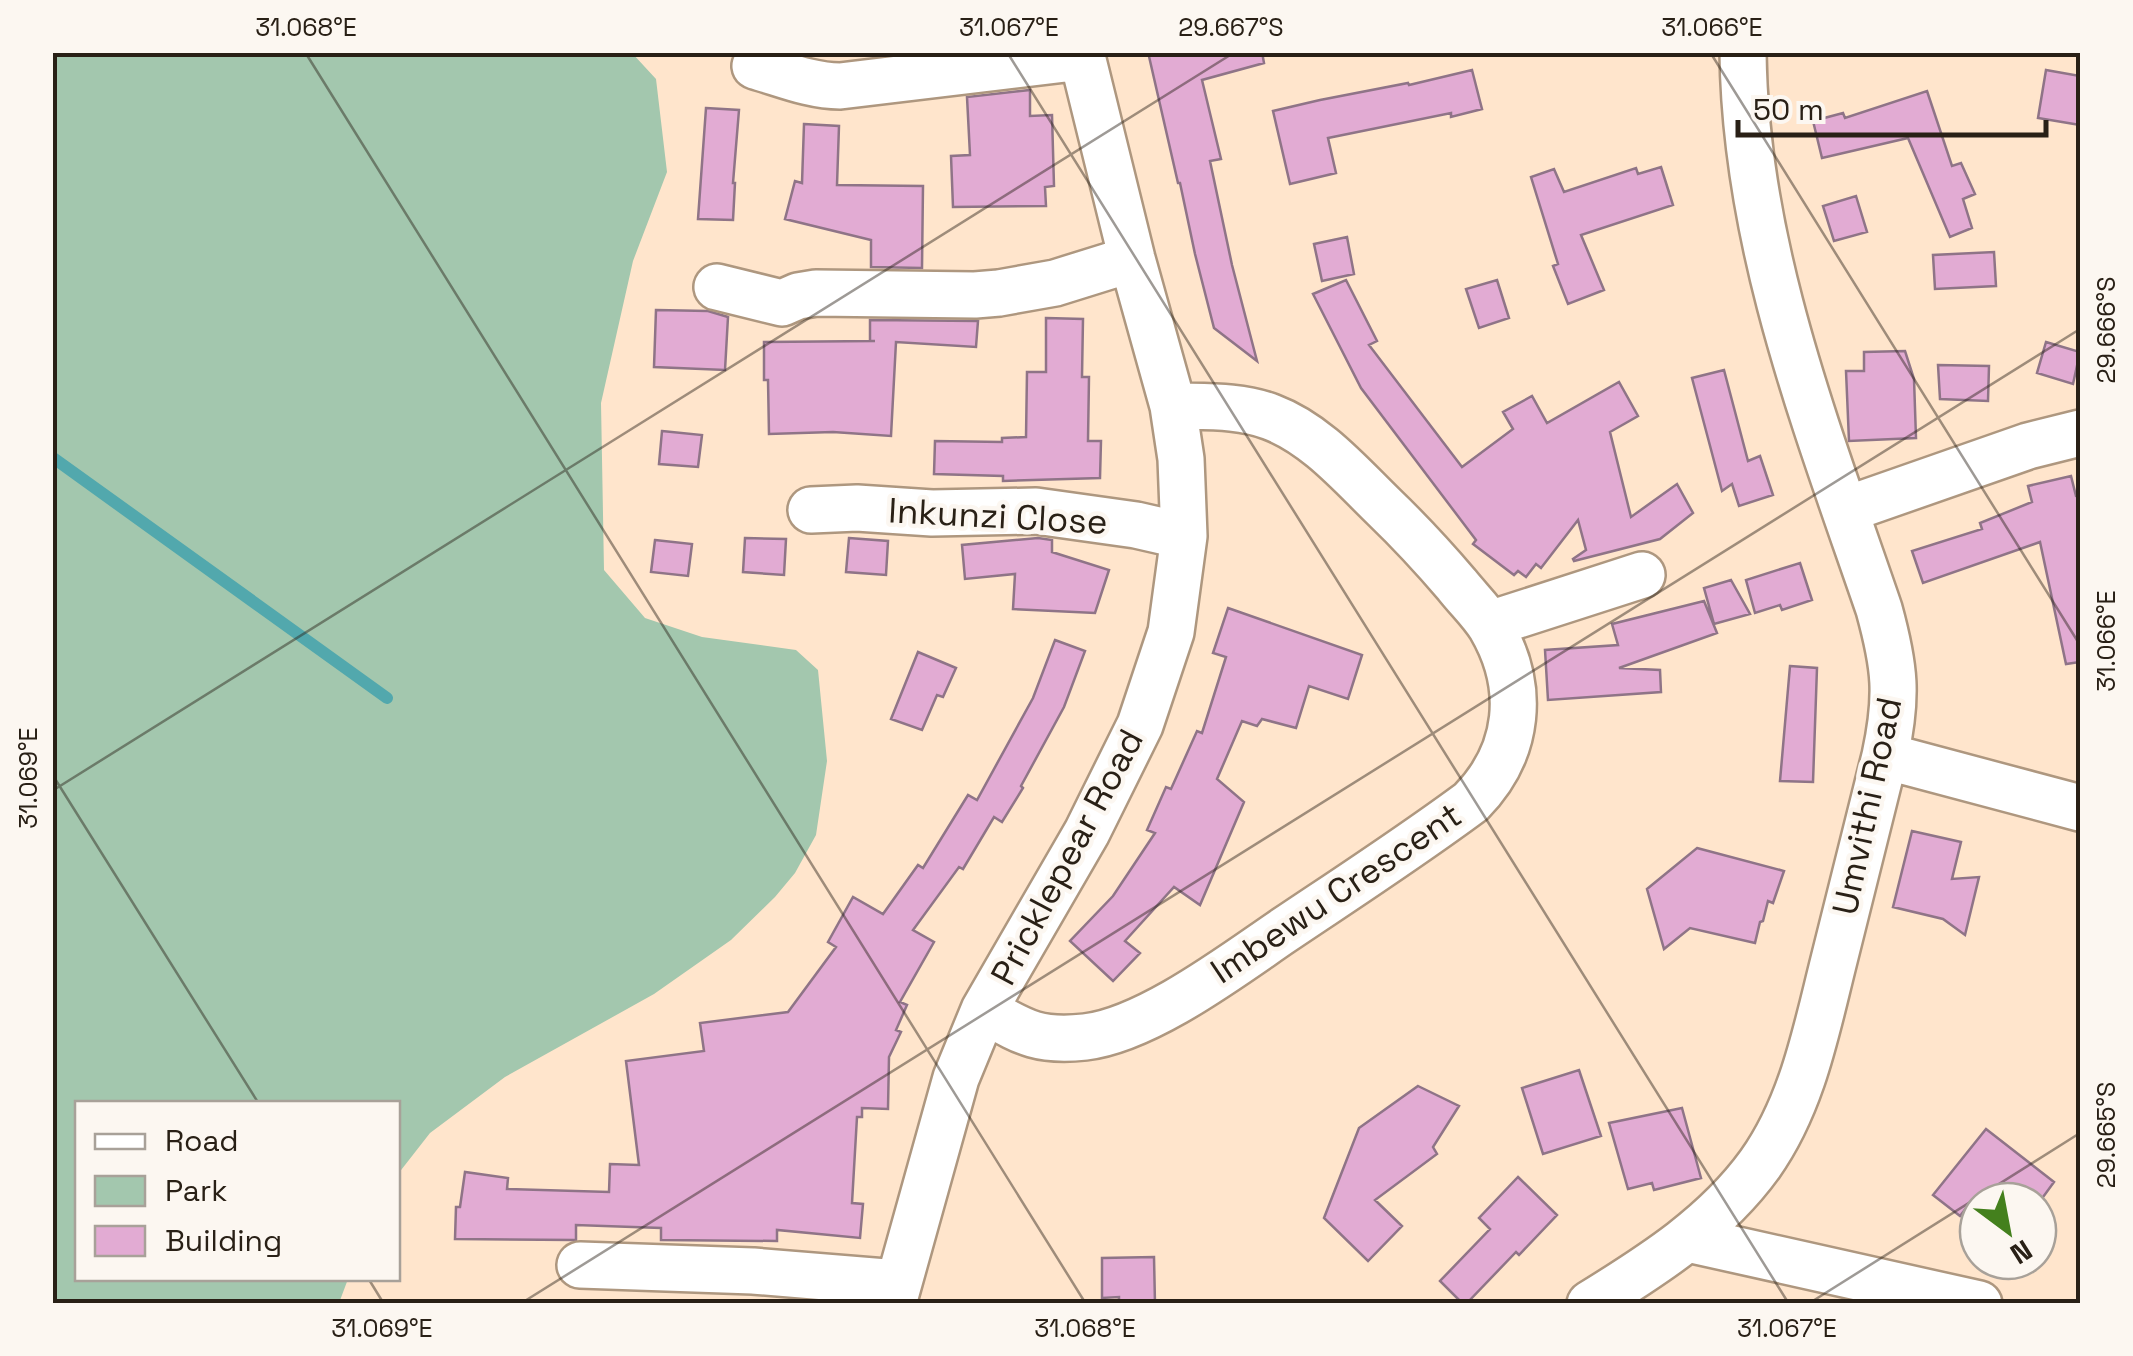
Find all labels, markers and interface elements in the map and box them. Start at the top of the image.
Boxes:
text: 31.068°E [255,11,357,43]
text: 31.067°E [959,11,1059,43]
text: 29.667°S [1178,11,1284,43]
text: 31.066°E [1661,11,1763,43]
scale bar [1738,75,2046,137]
text: 50 m [1753,90,1824,129]
text: 29.666°S [2090,277,2122,383]
street label: Inkunzi Close [887,488,1109,544]
text: 31.066°E [2090,590,2122,692]
street label: Umvithi Road [1822,693,1912,919]
street label: Pricklepear Road [981,722,1153,992]
text: 31.069°E [12,727,44,829]
street label: Imbewu Crescent [1202,793,1470,993]
text: 29.665°S [2090,1082,2122,1188]
legend [75,1101,400,1281]
text: Road [165,1121,239,1160]
text: Park [165,1171,227,1210]
north arrow [1958,1181,2058,1281]
text: Building [165,1221,282,1260]
text: N [2004,1232,2039,1272]
text: 31.069°E [331,1312,433,1344]
text: 31.068°E [1034,1312,1136,1344]
text: 31.067°E [1737,1312,1837,1344]

